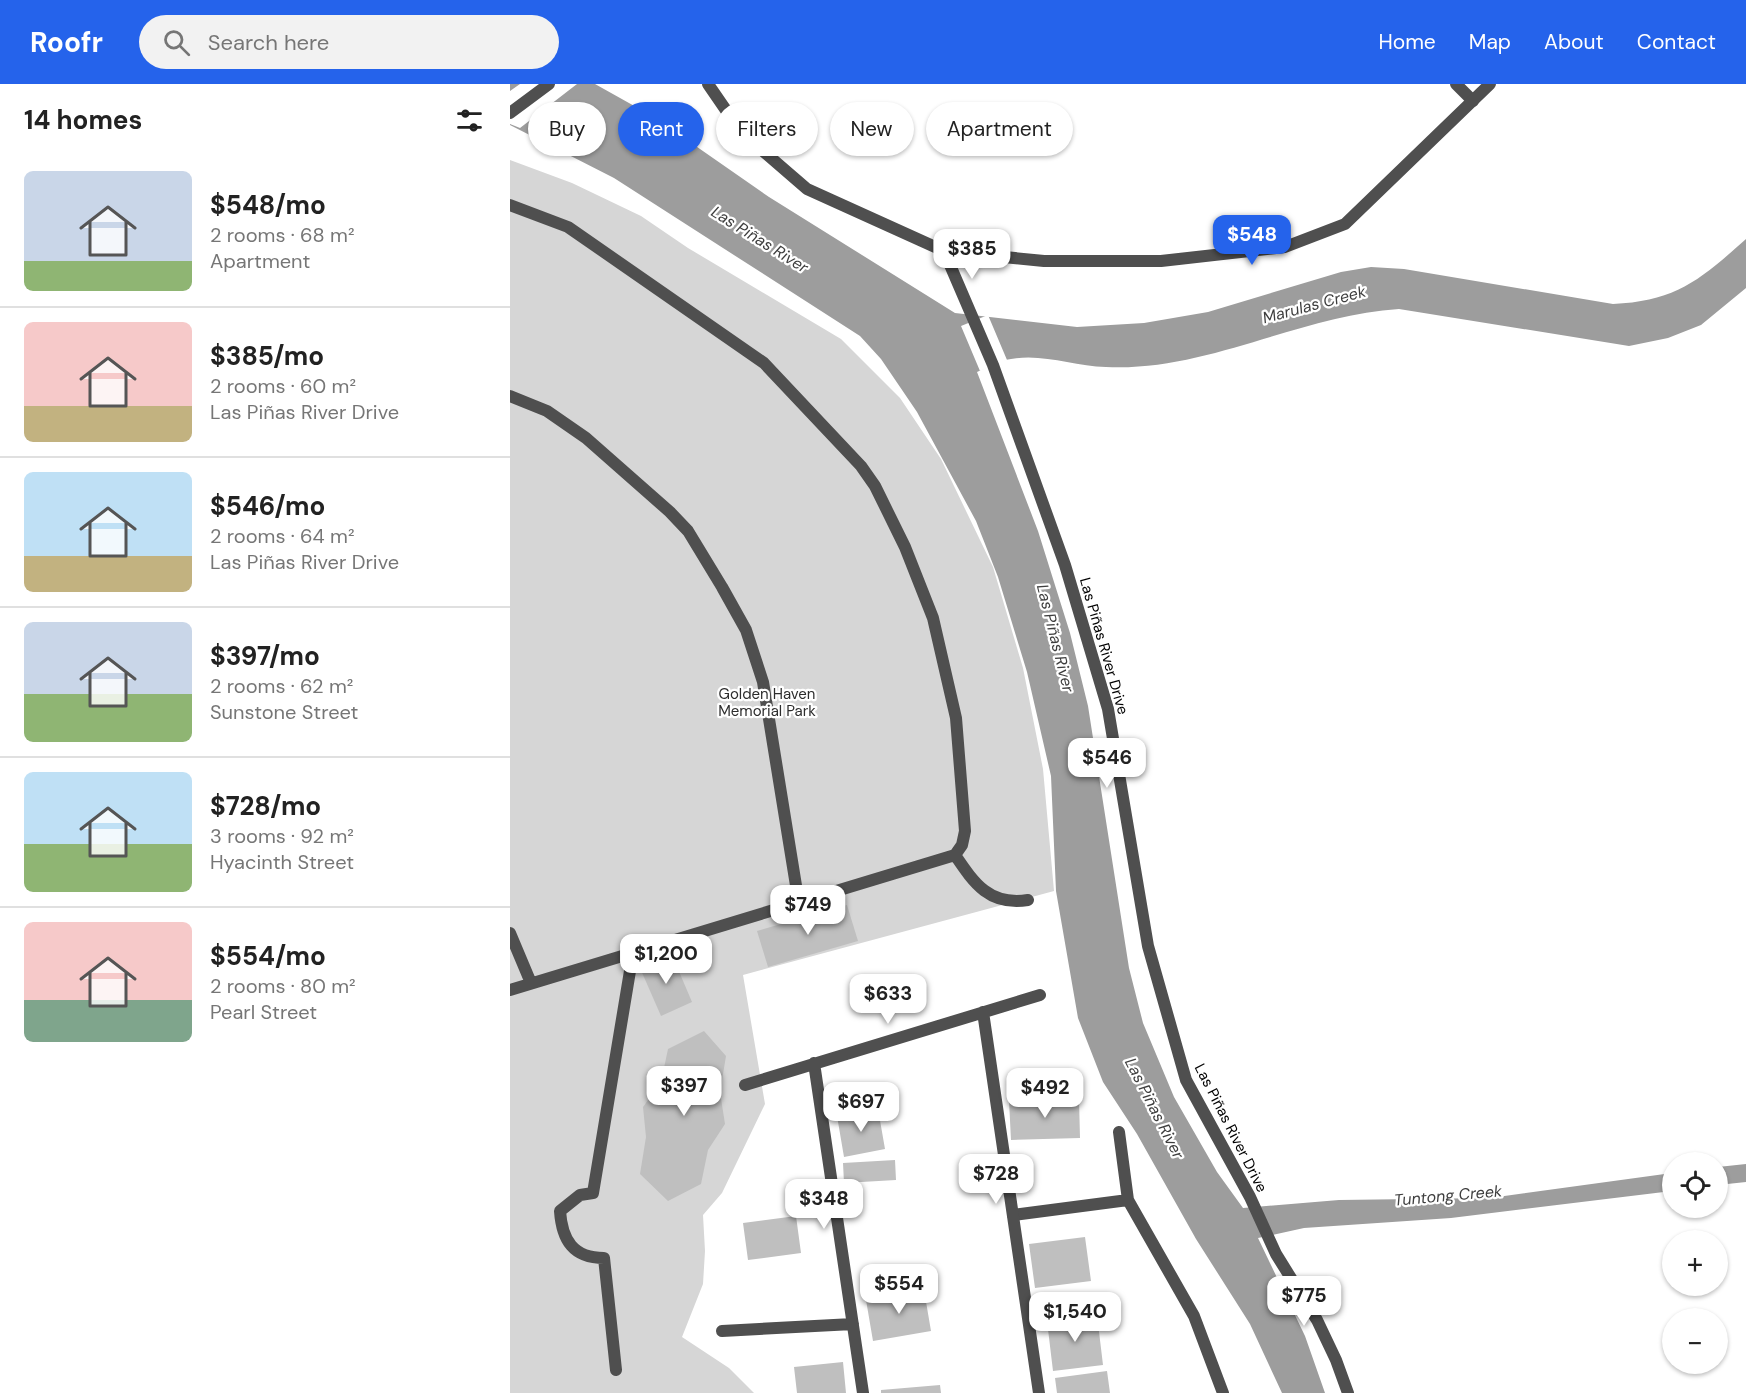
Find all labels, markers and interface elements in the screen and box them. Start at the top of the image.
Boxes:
search box [139,15,559,69]
text: Roofr [30,24,103,61]
icon: search [160,26,193,59]
text: Search here [208,28,329,57]
text: Home [1378,28,1436,56]
text: Map [1469,28,1511,56]
text: About [1544,28,1604,56]
text: Contact [1637,28,1716,56]
chip: Buy [528,102,606,156]
chip: Rent [618,102,704,156]
chip: Filters [716,102,818,156]
chip: New [830,102,914,156]
chip: Apartment [926,102,1073,156]
text: 14 homes [24,103,142,137]
icon: filters [453,104,486,137]
text: $548/mo [210,188,326,222]
icon: home [72,195,144,267]
water label: Las Piñas River [707,201,813,278]
pin: $548 [1216,215,1288,266]
text: $548 [1227,221,1277,247]
text: 2 rooms · 68 m² [210,222,355,248]
pin: $385 [936,229,1008,280]
text: $385 [947,235,997,261]
text: Apartment [210,248,310,274]
water label: Marulas Creek [1260,280,1369,328]
text: $385/mo [210,339,324,373]
icon: home [72,346,144,418]
text: 2 rooms · 60 m² [210,373,356,399]
text: Las Piñas River Drive [210,399,399,425]
text: $546/mo [210,489,325,523]
icon: home [72,496,144,568]
text: 2 rooms · 64 m² [210,523,354,549]
text: Las Piñas River Drive [210,549,399,575]
street label: Las Piñas River Drive [1075,575,1133,717]
water label: Las Piñas River [1032,582,1079,695]
text: $397/mo [210,639,320,673]
icon: home [72,646,144,718]
text: 2 rooms · 62 m² [210,673,353,699]
park label: Golden Haven Memorial Park [718,684,816,721]
text: Sunstone Street [210,699,358,725]
pin: $546 [1071,738,1143,789]
text: $546 [1082,744,1132,770]
text: $728/mo [210,789,321,823]
icon: home [72,796,144,868]
text: 3 rooms · 92 m² [210,823,354,849]
text: Hyacinth Street [210,849,354,875]
pin: $749 [772,885,844,936]
text: $749 [784,891,832,917]
pin: $1,200 [617,934,715,985]
text: $554/mo [210,939,326,973]
text: $1,200 [634,940,698,966]
icon: home [72,946,144,1018]
text: 2 rooms · 80 m² [210,973,356,999]
pin: $633 [852,974,924,1025]
text: $633 [864,980,912,1006]
text: Pearl Street [210,999,317,1025]
water label: Las Piñas River [1120,1054,1189,1163]
street label: Las Piñas River Drive [1190,1060,1272,1196]
pin: $397 [648,1066,720,1117]
pin: $492 [1009,1068,1081,1119]
text: $397 [661,1072,707,1098]
text: $492 [1020,1074,1070,1100]
pin: $697 [825,1082,897,1133]
text: $697 [837,1088,885,1114]
map controls [1662,1152,1728,1374]
button: locate [1662,1152,1728,1218]
pin: $728 [960,1154,1032,1205]
text: $728 [973,1160,1019,1186]
pin: $348 [788,1179,860,1230]
water label: Tuntong Creek [1393,1180,1504,1211]
text: $348 [799,1185,849,1211]
button: + [1662,1230,1728,1296]
pin: $554 [863,1264,935,1315]
text: $554 [874,1270,924,1296]
pin: $775 [1268,1276,1340,1327]
text: $775 [1281,1282,1327,1308]
pin: $1,540 [1026,1292,1124,1343]
text: $1,540 [1043,1298,1107,1324]
button: − [1662,1308,1728,1374]

